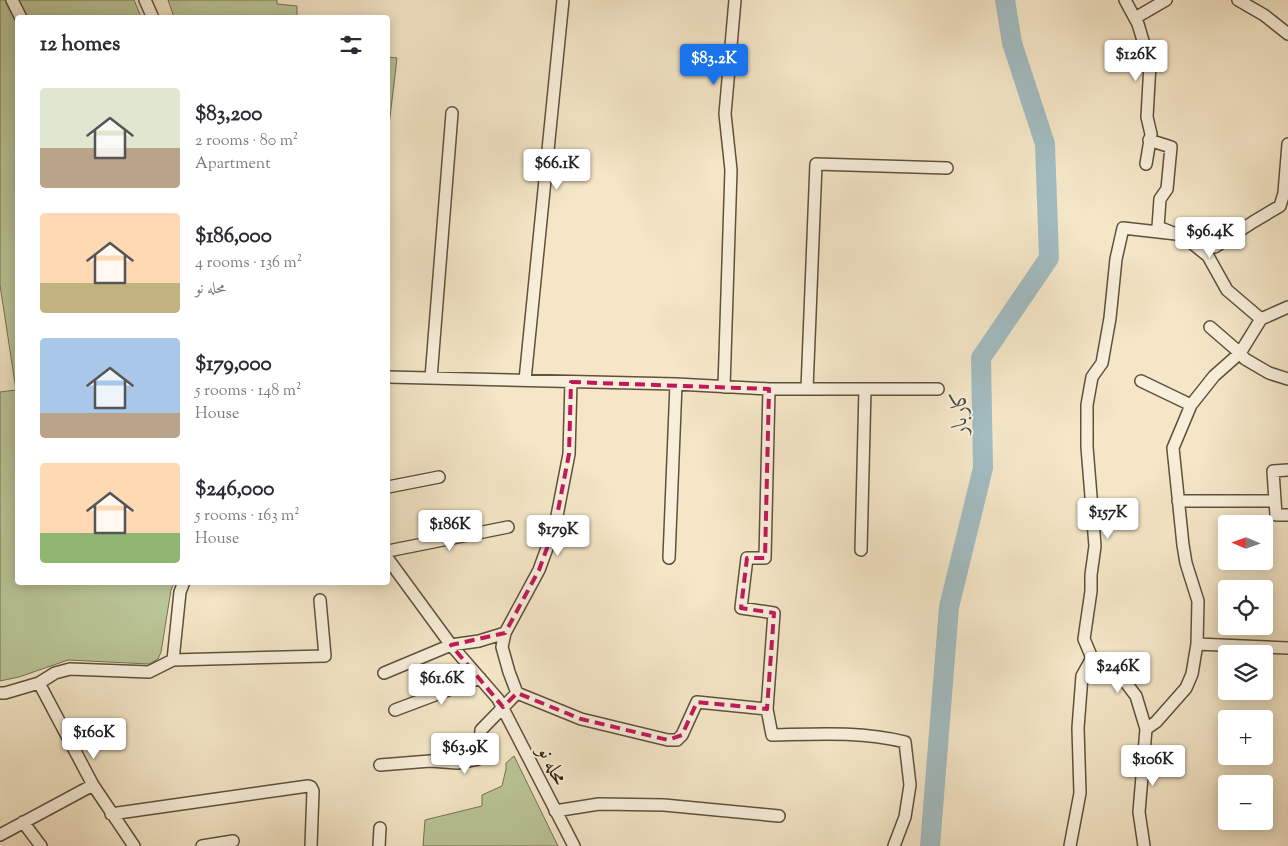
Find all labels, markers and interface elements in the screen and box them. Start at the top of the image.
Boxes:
text: 12 homes [40,30,120,60]
icon: filters [337,31,365,59]
pin: $126K [1101,39,1171,82]
pin: $83.2K [673,44,755,86]
text: $126K [1116,44,1157,67]
text: $83.2K [691,48,737,71]
text: $83,200 [195,100,262,130]
icon: home [80,108,140,168]
text: 2 rooms · 80 m² [195,130,298,153]
pin: $66.1K [516,148,598,191]
text: Apartment [195,153,271,176]
text: $66.1K [534,153,580,176]
pin: $96.4K [1169,216,1251,259]
text: $96.4K [1186,221,1234,244]
text: $186,000 [195,222,272,252]
icon: home [80,233,140,293]
text: 4 rooms · 136 m² [195,252,302,275]
text: محله نو [195,278,226,301]
text: $179,000 [195,350,272,380]
icon: home [80,358,140,418]
text: 5 rooms · 148 m² [195,380,301,403]
water label: کاربار [945,389,977,437]
text: House [195,403,239,426]
text: $246,000 [195,475,274,505]
icon: home [80,483,140,543]
pin: $157K [1073,498,1143,540]
text: $157K [1088,502,1128,525]
text: 5 rooms · 163 m² [195,505,300,528]
pin: $186K [415,510,485,552]
text: $186K [429,514,471,537]
pin: $179K [523,514,593,557]
north arrow [1218,515,1272,570]
map controls [1218,515,1273,830]
text: $179K [537,519,579,542]
text: House [195,528,239,551]
button: locate [1218,580,1273,635]
button: layers [1218,645,1273,700]
pin: $246K [1083,652,1153,694]
text: $246K [1096,656,1140,679]
pin: $61.6K [401,664,483,706]
text: $61.6K [419,668,465,691]
button: + [1218,710,1273,765]
pin: $160K [59,718,129,760]
text: $160K [73,722,115,745]
pin: $63.9K [424,732,506,775]
text: $63.9K [442,737,488,760]
street label: محله نو [528,739,574,791]
pin: $106K [1118,744,1188,787]
text: $106K [1132,749,1174,772]
button: − [1218,775,1273,830]

